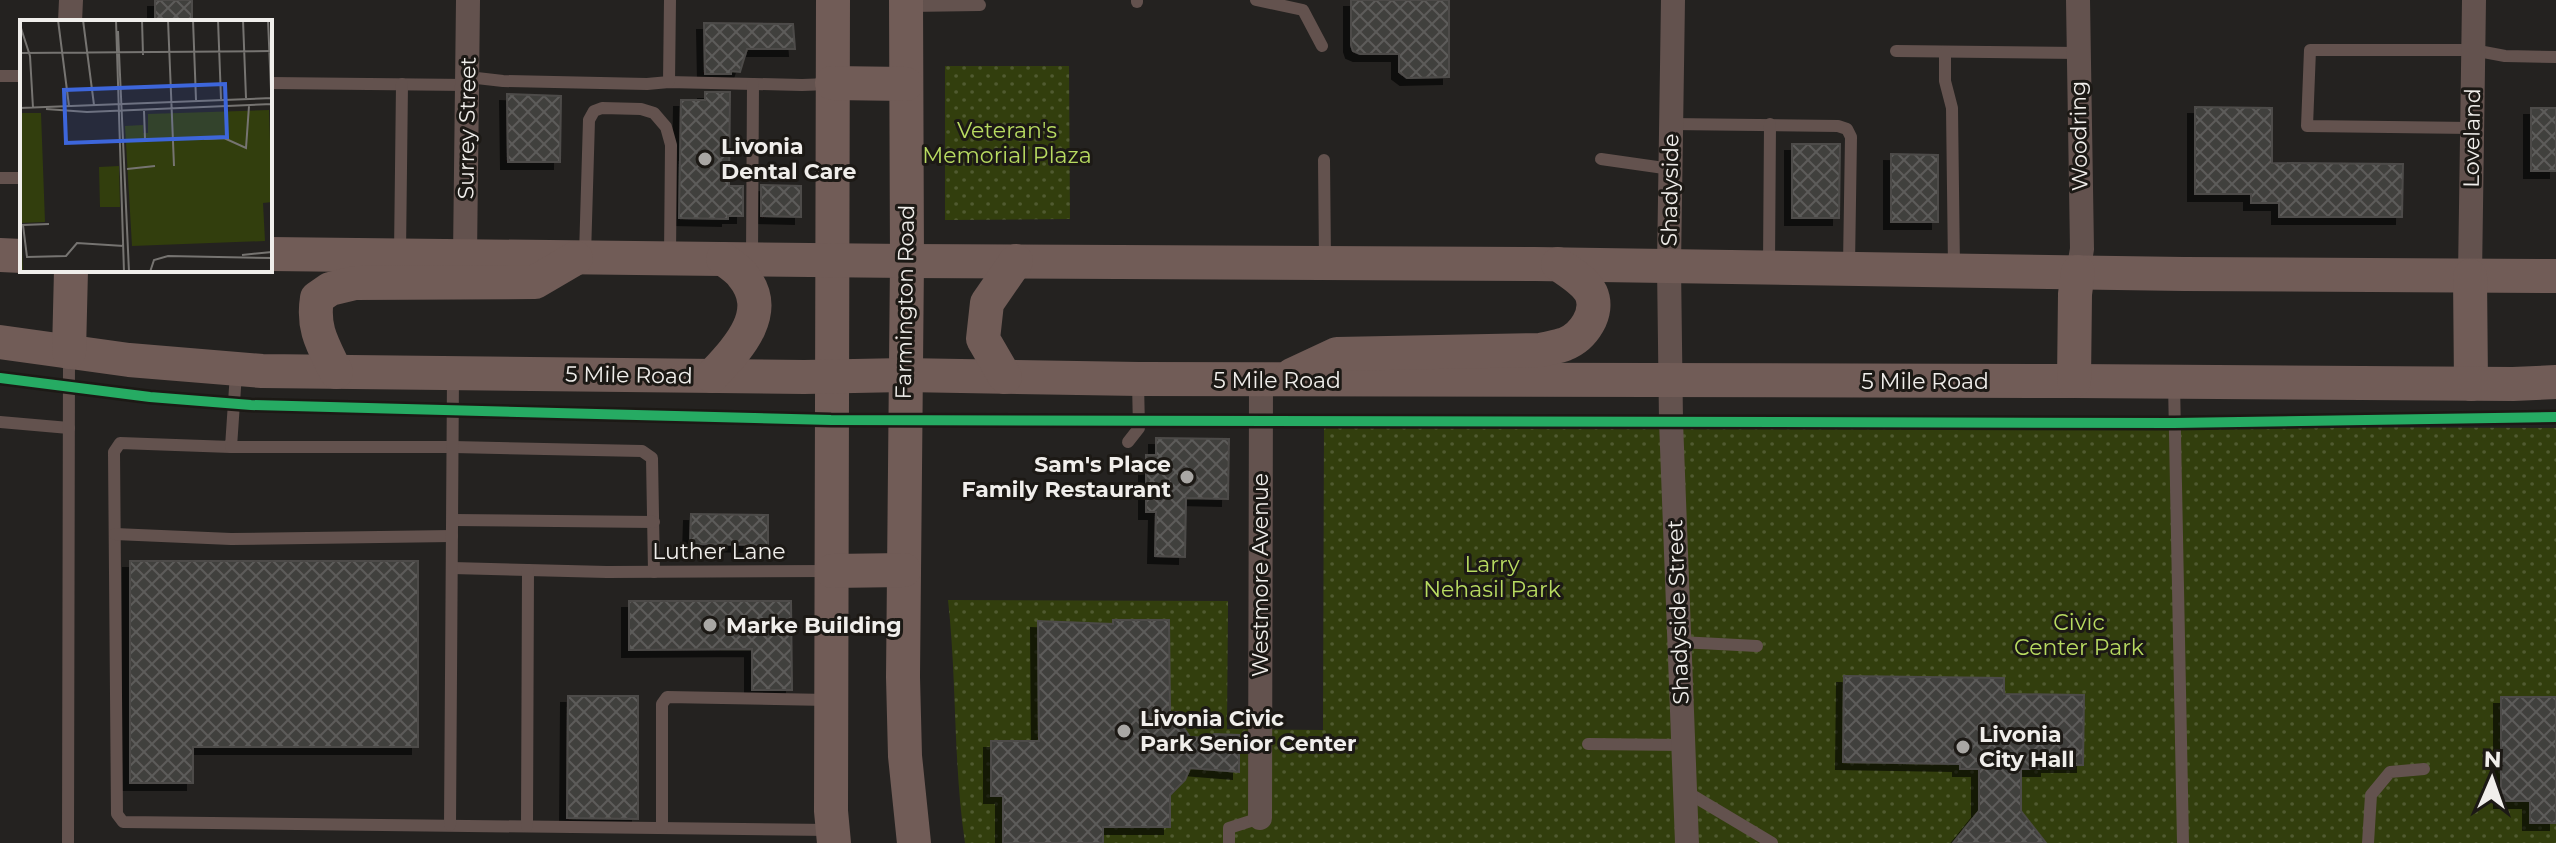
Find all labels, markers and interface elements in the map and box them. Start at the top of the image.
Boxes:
inset map [20,20,272,272]
street label: Surrey Street [452,56,482,200]
street label: Woodring [2065,81,2093,191]
street label: Loveland [2458,88,2486,188]
park label: Veteran's Memorial Plaza [922,117,1092,169]
place label: Livonia Dental Care [721,133,857,185]
street label: Shadyside [1656,133,1684,247]
marker: Livonia Dental Care [696,150,714,168]
street label: Farmington Road [890,204,920,400]
street label: 5 Mile Road [565,360,693,390]
street label: 5 Mile Road [1213,367,1341,394]
street label: 5 Mile Road [1861,368,1989,395]
place label: Sam's Place Family Restaurant [961,451,1171,503]
marker: Sam's Place Family Restaurant [1178,468,1196,486]
street label: Westmore Avenue [1247,473,1274,677]
street label: Shadyside Street [1661,519,1695,705]
street label: Luther Lane [652,538,786,565]
park label: Larry Nehasil Park [1423,551,1562,603]
park label: Civic Center Park [2014,609,2145,661]
place label: Marke Building [726,612,902,639]
marker: Marke Building [701,616,719,634]
place label: Livonia Civic Park Senior Center [1140,705,1356,757]
place label: Livonia City Hall [1979,721,2075,773]
marker: Livonia Civic Park Senior Center [1115,722,1133,740]
marker: Livonia City Hall [1954,738,1972,756]
north arrow [2452,739,2532,819]
text: N [2483,746,2502,773]

